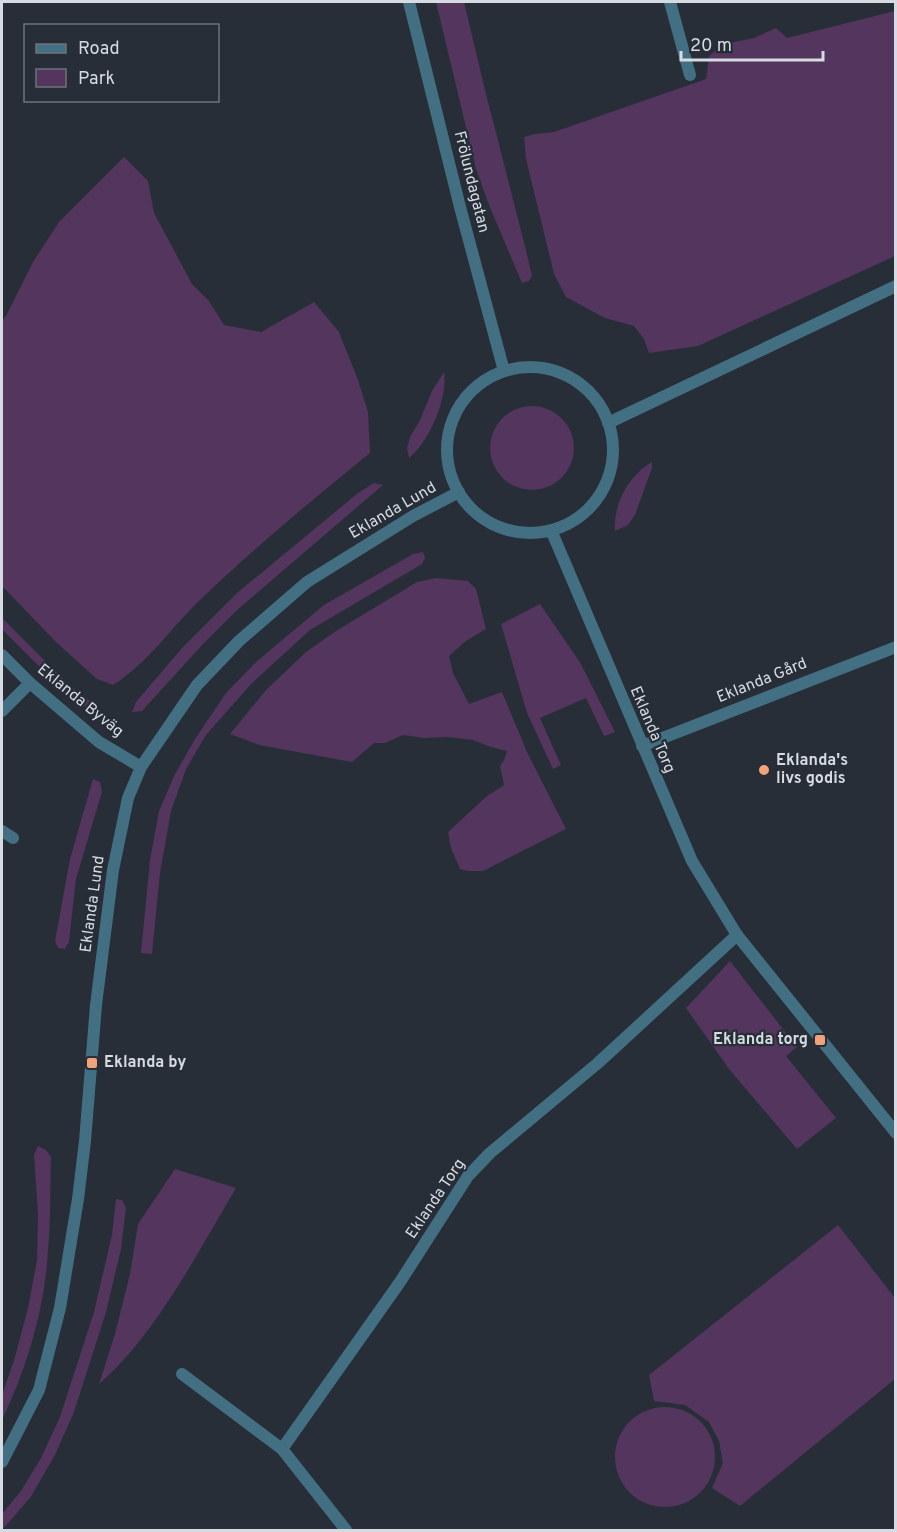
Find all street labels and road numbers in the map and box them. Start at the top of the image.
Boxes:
street label: Frölundagatan [449,129,493,235]
street label: Eklanda Lund [346,478,440,544]
street label: Eklanda Gård [714,654,810,708]
street label: Eklanda Byväg [33,660,127,742]
street label: Eklanda Torg [625,684,679,776]
street label: Eklanda Lund [76,854,110,954]
street label: Eklanda Torg [402,1155,470,1243]

